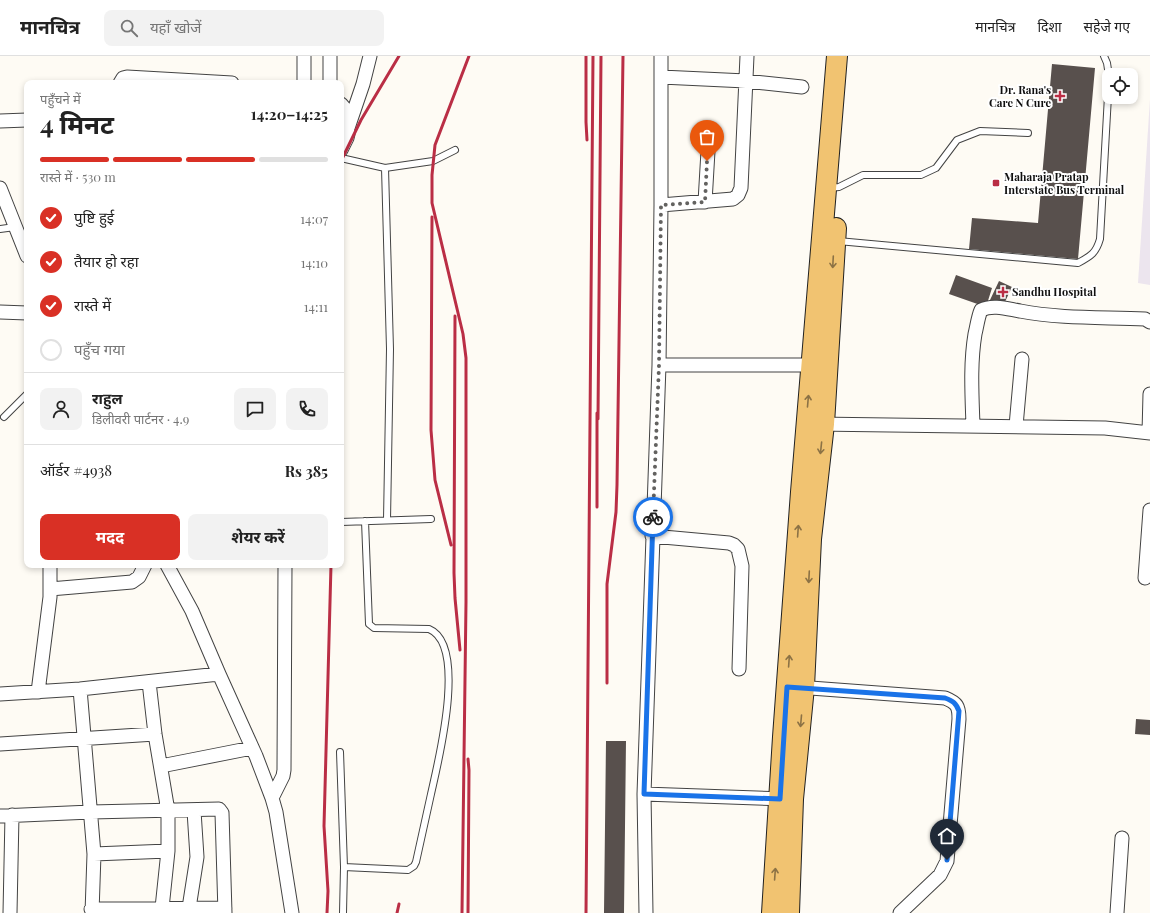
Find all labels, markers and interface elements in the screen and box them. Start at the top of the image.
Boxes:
search box [104,10,384,46]
text: मानचित्र [20,13,80,39]
icon: search [118,17,140,39]
text: यहाँ खोजें [150,17,201,37]
text: मानचित्र [975,17,1015,36]
text: दिशा [1037,17,1062,36]
text: सहेजे गए [1084,17,1130,36]
map controls [1102,68,1138,104]
button: locate [1102,68,1138,104]
place label: Dr. Rana's Care N Cure [989,82,1051,110]
text: पहुँचने में [40,90,81,107]
marker: Dr. Rana's Care N Cure [1054,90,1066,102]
text: 14:20–14:25 [251,104,328,124]
text: 4 मिनट [40,106,114,141]
pin [690,120,724,161]
icon: bag [696,126,718,148]
text: रास्ते में · 530 m [40,168,116,185]
place label: Maharaja Pratap Interstate Bus Terminal [1004,169,1125,197]
marker: Maharaja Pratap Interstate Bus Terminal [991,178,1001,188]
icon: check [40,207,62,229]
text: पुष्टि हुई [74,207,114,227]
text: 14:07 [300,210,328,227]
icon: check [40,251,62,273]
text: तैयार हो रहा [74,251,139,271]
text: 14:10 [301,254,328,271]
one-way arrow [830,255,837,268]
place label: Sandhu Hospital [1012,284,1097,299]
marker: Sandhu Hospital [997,286,1009,298]
icon: check [40,295,62,317]
text: रास्ते में [74,295,111,315]
text: 14:11 [304,298,328,315]
text: पहुँच गया [74,339,125,359]
button: person [40,388,82,430]
text: राहुल [92,388,123,408]
button: chat [234,388,276,430]
button: phone [286,388,328,430]
one-way arrow [804,395,811,408]
text: डिलीवरी पार्टनर · 4.9 [92,410,189,427]
one-way arrow [817,441,825,454]
text: ऑर्डर #4938 [40,460,112,480]
text: Rs 385 [285,461,328,481]
courier [633,497,673,537]
icon: bike [642,506,664,528]
button: मदद [40,514,180,560]
button: शेयर करें [188,514,328,560]
one-way arrow [794,525,801,538]
one-way arrow [806,570,813,583]
one-way arrow [785,655,792,668]
one-way arrow [797,714,804,727]
pin [930,819,964,860]
icon: home [936,825,958,847]
one-way arrow [771,868,778,881]

